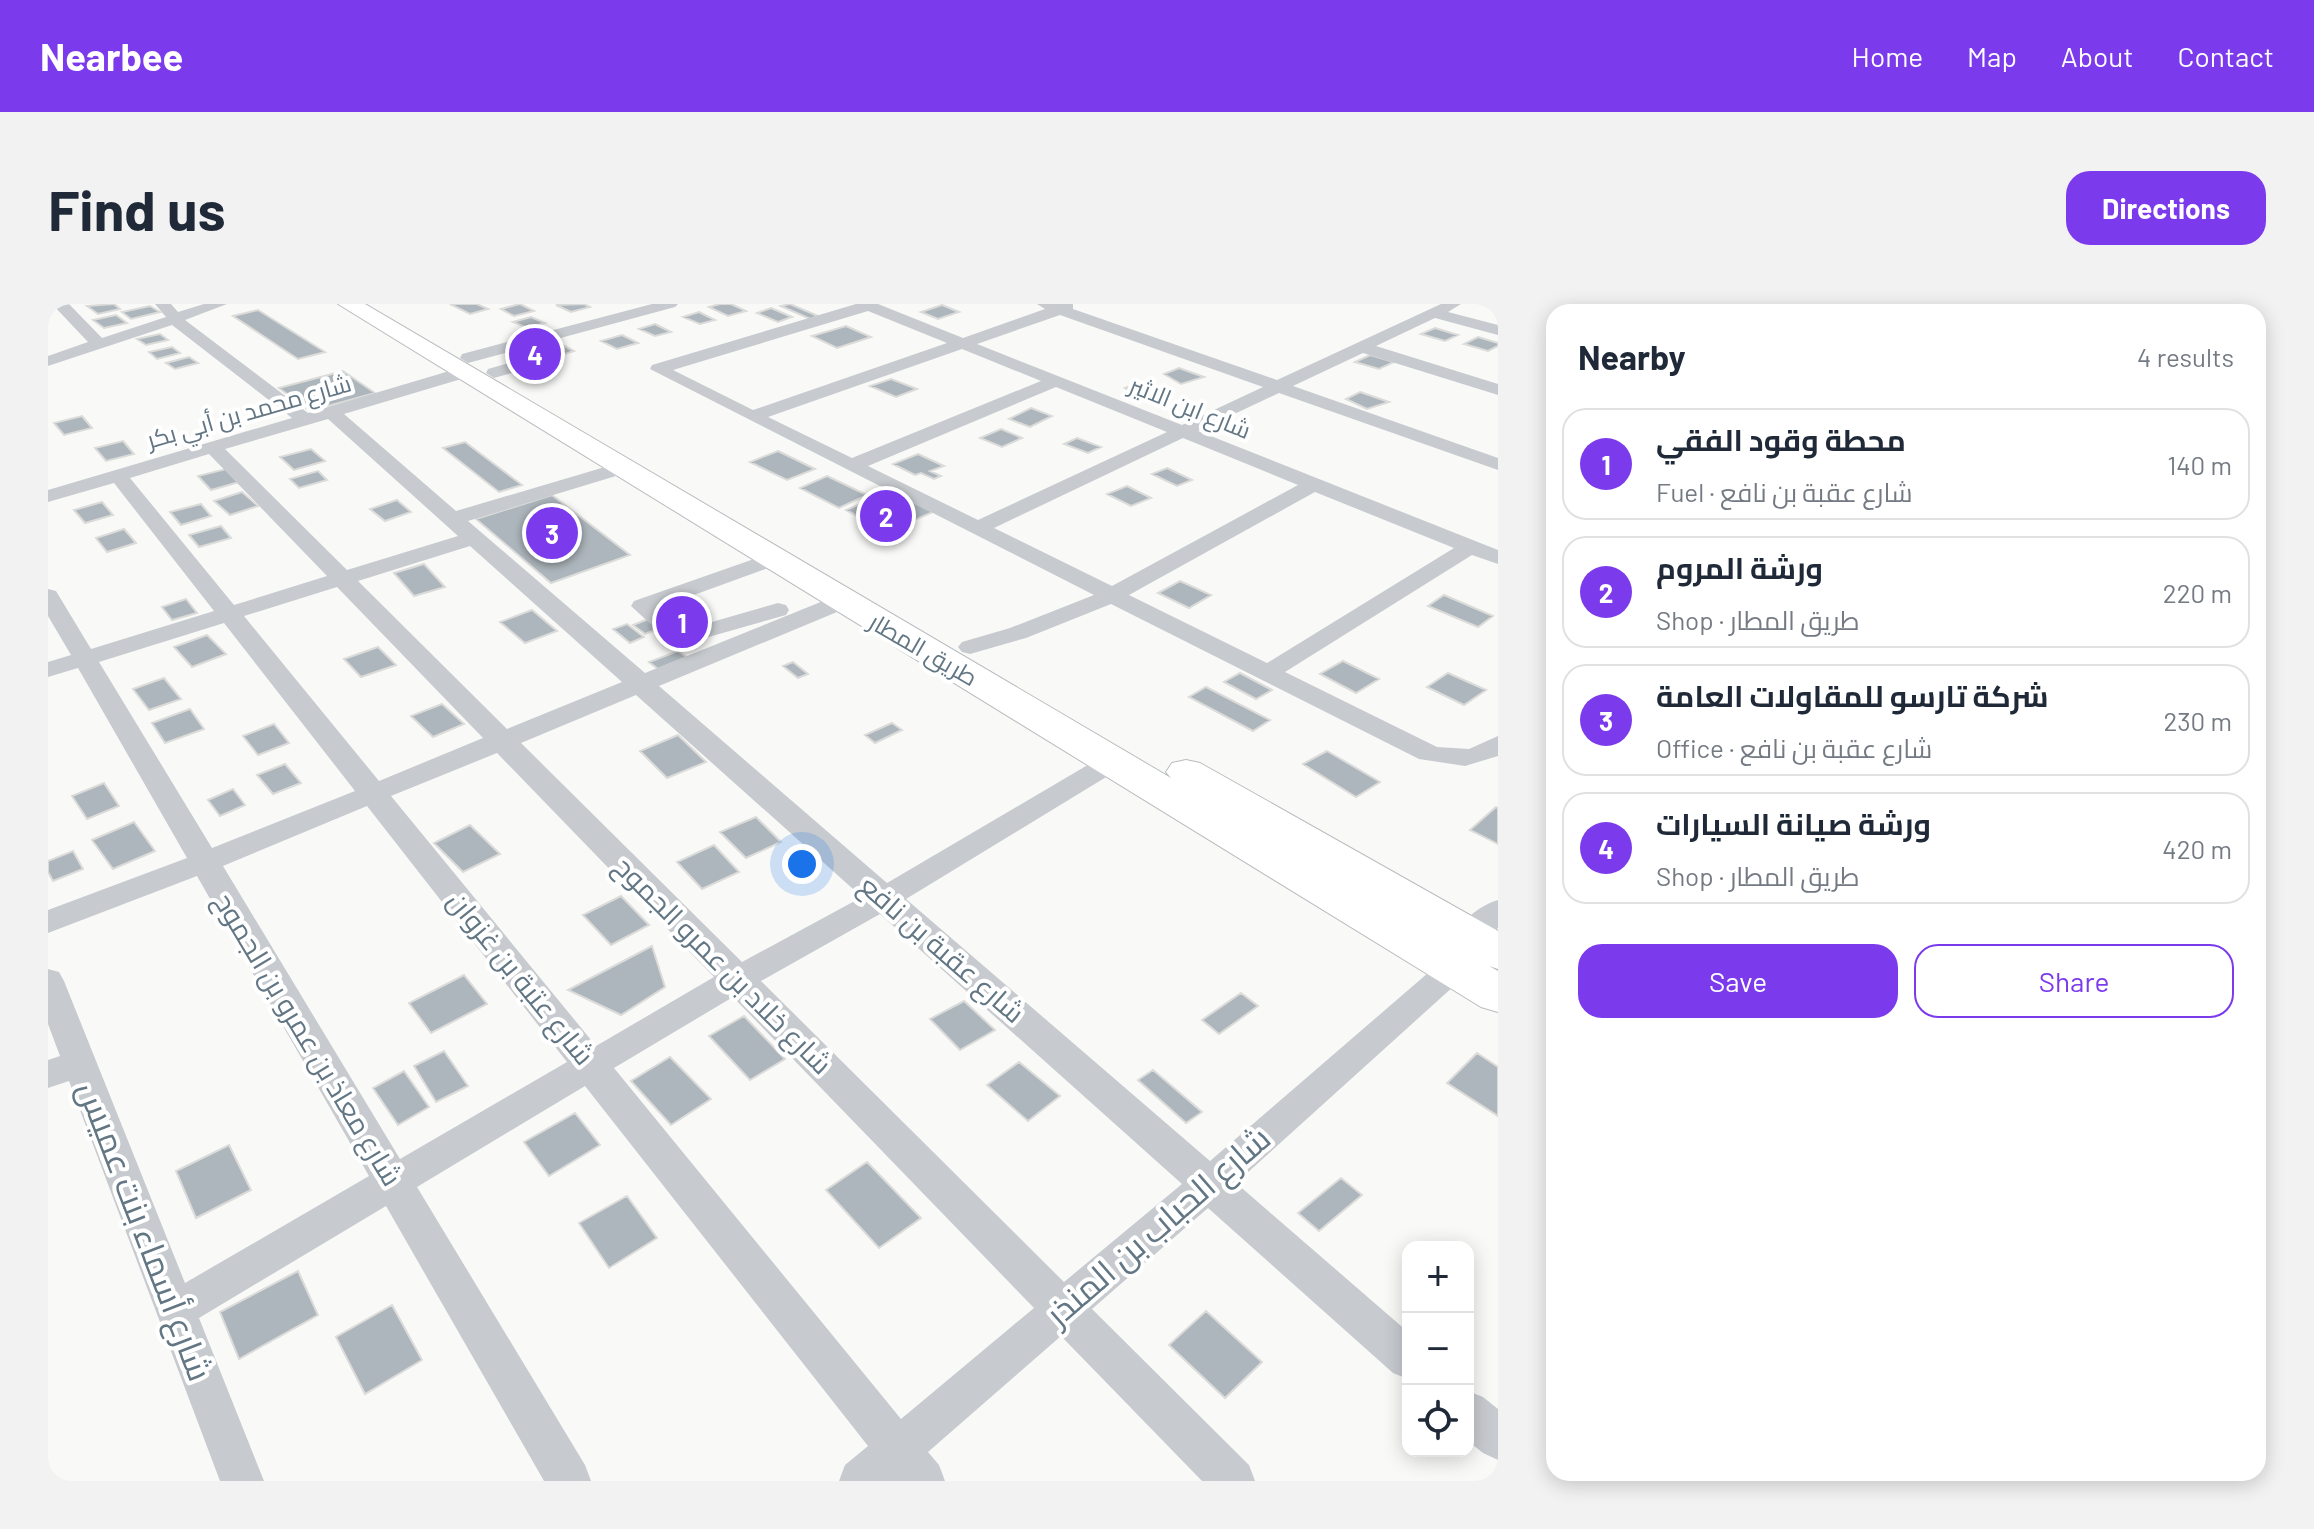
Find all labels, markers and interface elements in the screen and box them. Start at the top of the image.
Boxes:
text: Nearbee [40,33,183,79]
text: Home [1852,39,1923,73]
text: Map [1967,39,2017,73]
text: About [2061,39,2133,73]
text: Contact [2177,39,2274,73]
button: Directions [2066,171,2266,245]
text: Find us [48,175,226,242]
pin: 4 [509,324,561,384]
text: Nearby [1578,336,1686,377]
text: 4 results [2137,341,2234,372]
street label: شارع محمد بن أبي بكر [141,368,356,460]
street label: شارع ابن الاثير [1123,368,1255,447]
text: محطة وقود الفقي [1656,421,1906,457]
text: 1 [1601,449,1611,480]
text: 140 m [2167,449,2232,480]
text: Fuel · شارع عقبة بن نافع [1656,476,1913,507]
pin: 2 [860,486,912,546]
pin: 3 [526,503,578,563]
text: ورشة المروم [1656,549,1823,585]
text: 2 [1599,577,1613,608]
text: 220 m [2163,577,2232,608]
pin: 1 [656,592,708,652]
text: Shop · طريق المطار [1656,604,1860,635]
street label: طريق المطار [862,605,983,693]
text: شركة تارسو للمقاولات العامة [1656,677,2049,713]
text: 3 [1599,705,1613,736]
text: 230 m [2163,705,2232,736]
text: Office · شارع عقبة بن نافع [1656,732,1932,763]
text: ورشة صيانة السيارات [1656,805,1931,841]
text: 4 [1598,833,1614,864]
text: 420 m [2162,833,2232,864]
your location [782,844,822,884]
street label: شارع خلاد بن عمرو الجموح [606,848,840,1082]
text: Shop · طريق المطار [1656,860,1860,891]
street label: شارع عقبة بن نافع [851,867,1032,1031]
street label: شارع عتبة بن غزوان [439,884,602,1073]
street label: شارع معاذ بن عمرو بن الجموح [205,886,410,1193]
button: Save [1578,944,1898,1018]
button: Share [1914,944,2234,1018]
street label: شارع أسماء بنت عميس [67,1075,222,1387]
street label: شارع الحباب بن المنذر [1035,1116,1280,1338]
map controls [1402,1241,1474,1457]
button: + [1402,1241,1474,1313]
button: − [1402,1313,1474,1385]
button: locate [1402,1385,1474,1457]

